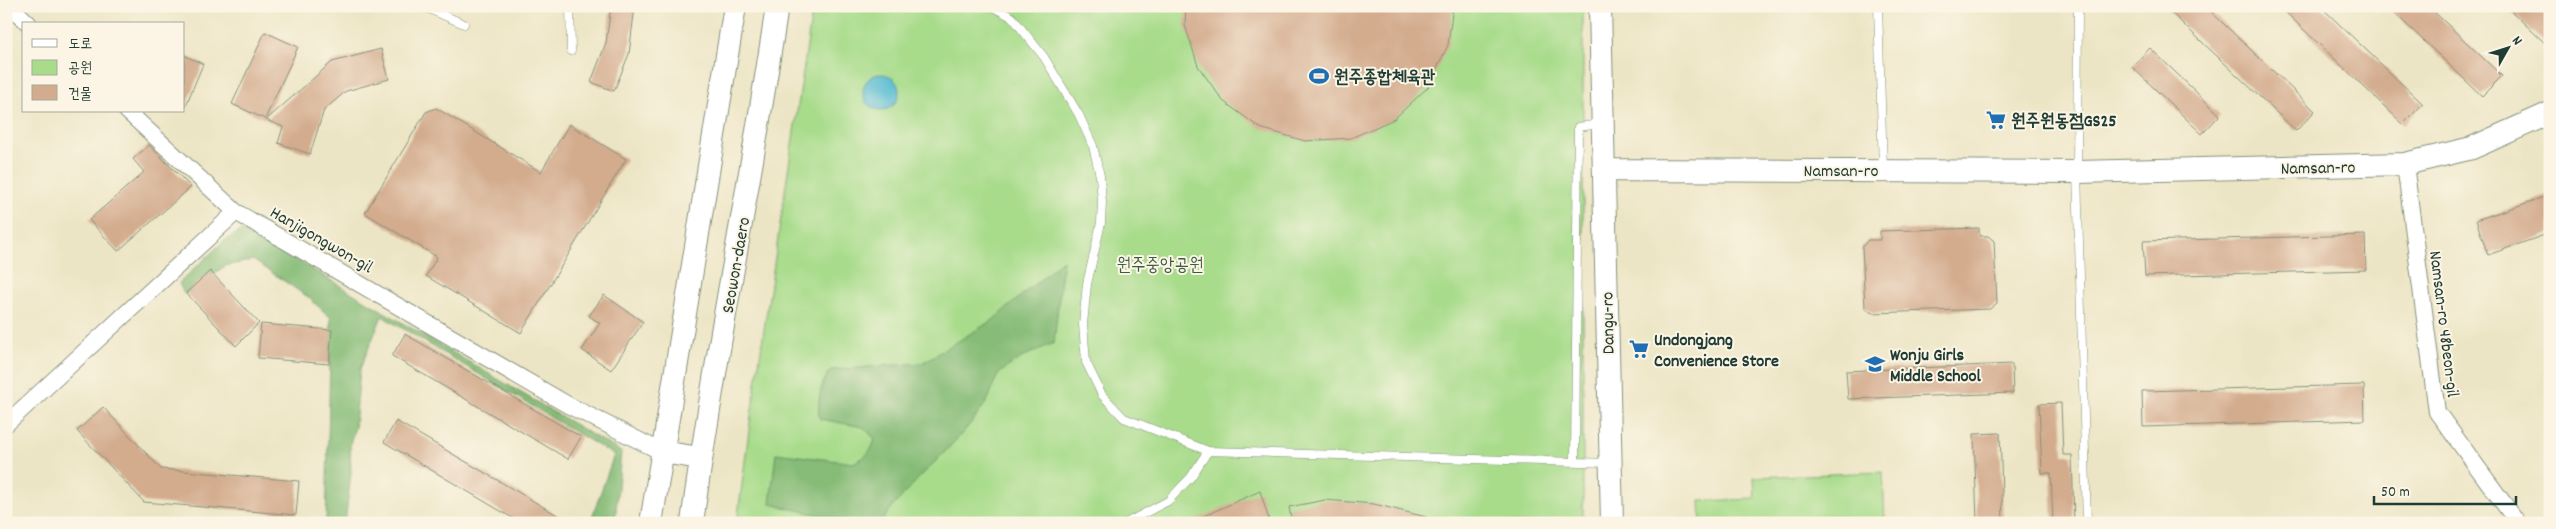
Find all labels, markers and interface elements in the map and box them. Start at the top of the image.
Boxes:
legend [22,22,185,112]
north arrow [2484,22,2534,72]
text: N [2507,32,2527,50]
text: 도로 [68,34,92,56]
text: 공원 [68,58,92,80]
sports icon: 원주종합체육관 [1308,65,1330,87]
place label: 원주종합체육관 [1334,66,1436,91]
text: 건물 [68,84,92,106]
supermarket icon: 원주원동점GS25 [1985,109,2007,131]
place label: 원주원동점GS25 [2011,110,2117,135]
street label: Namsan-ro [2280,156,2356,183]
street label: Namsan-ro [1804,160,1878,185]
street label: Hanjigongwon-gil [264,201,378,281]
street label: Seowon-daero [717,215,758,316]
street label: Namsan-ro 48beon-gil [2421,250,2464,400]
park label: 원주중앙공원 [1117,254,1203,279]
street label: Dangu-ro [1596,291,1623,354]
place label: Undongjang Convenience Store [1654,329,1779,375]
supermarket icon: Undongjang Convenience Store [1628,338,1650,360]
place label: Wonju Girls Middle School [1890,344,1981,390]
school or university icon: Wonju Girls Middle School [1864,353,1886,375]
scale bar [2374,474,2516,506]
text: 50 m [2381,482,2410,504]

